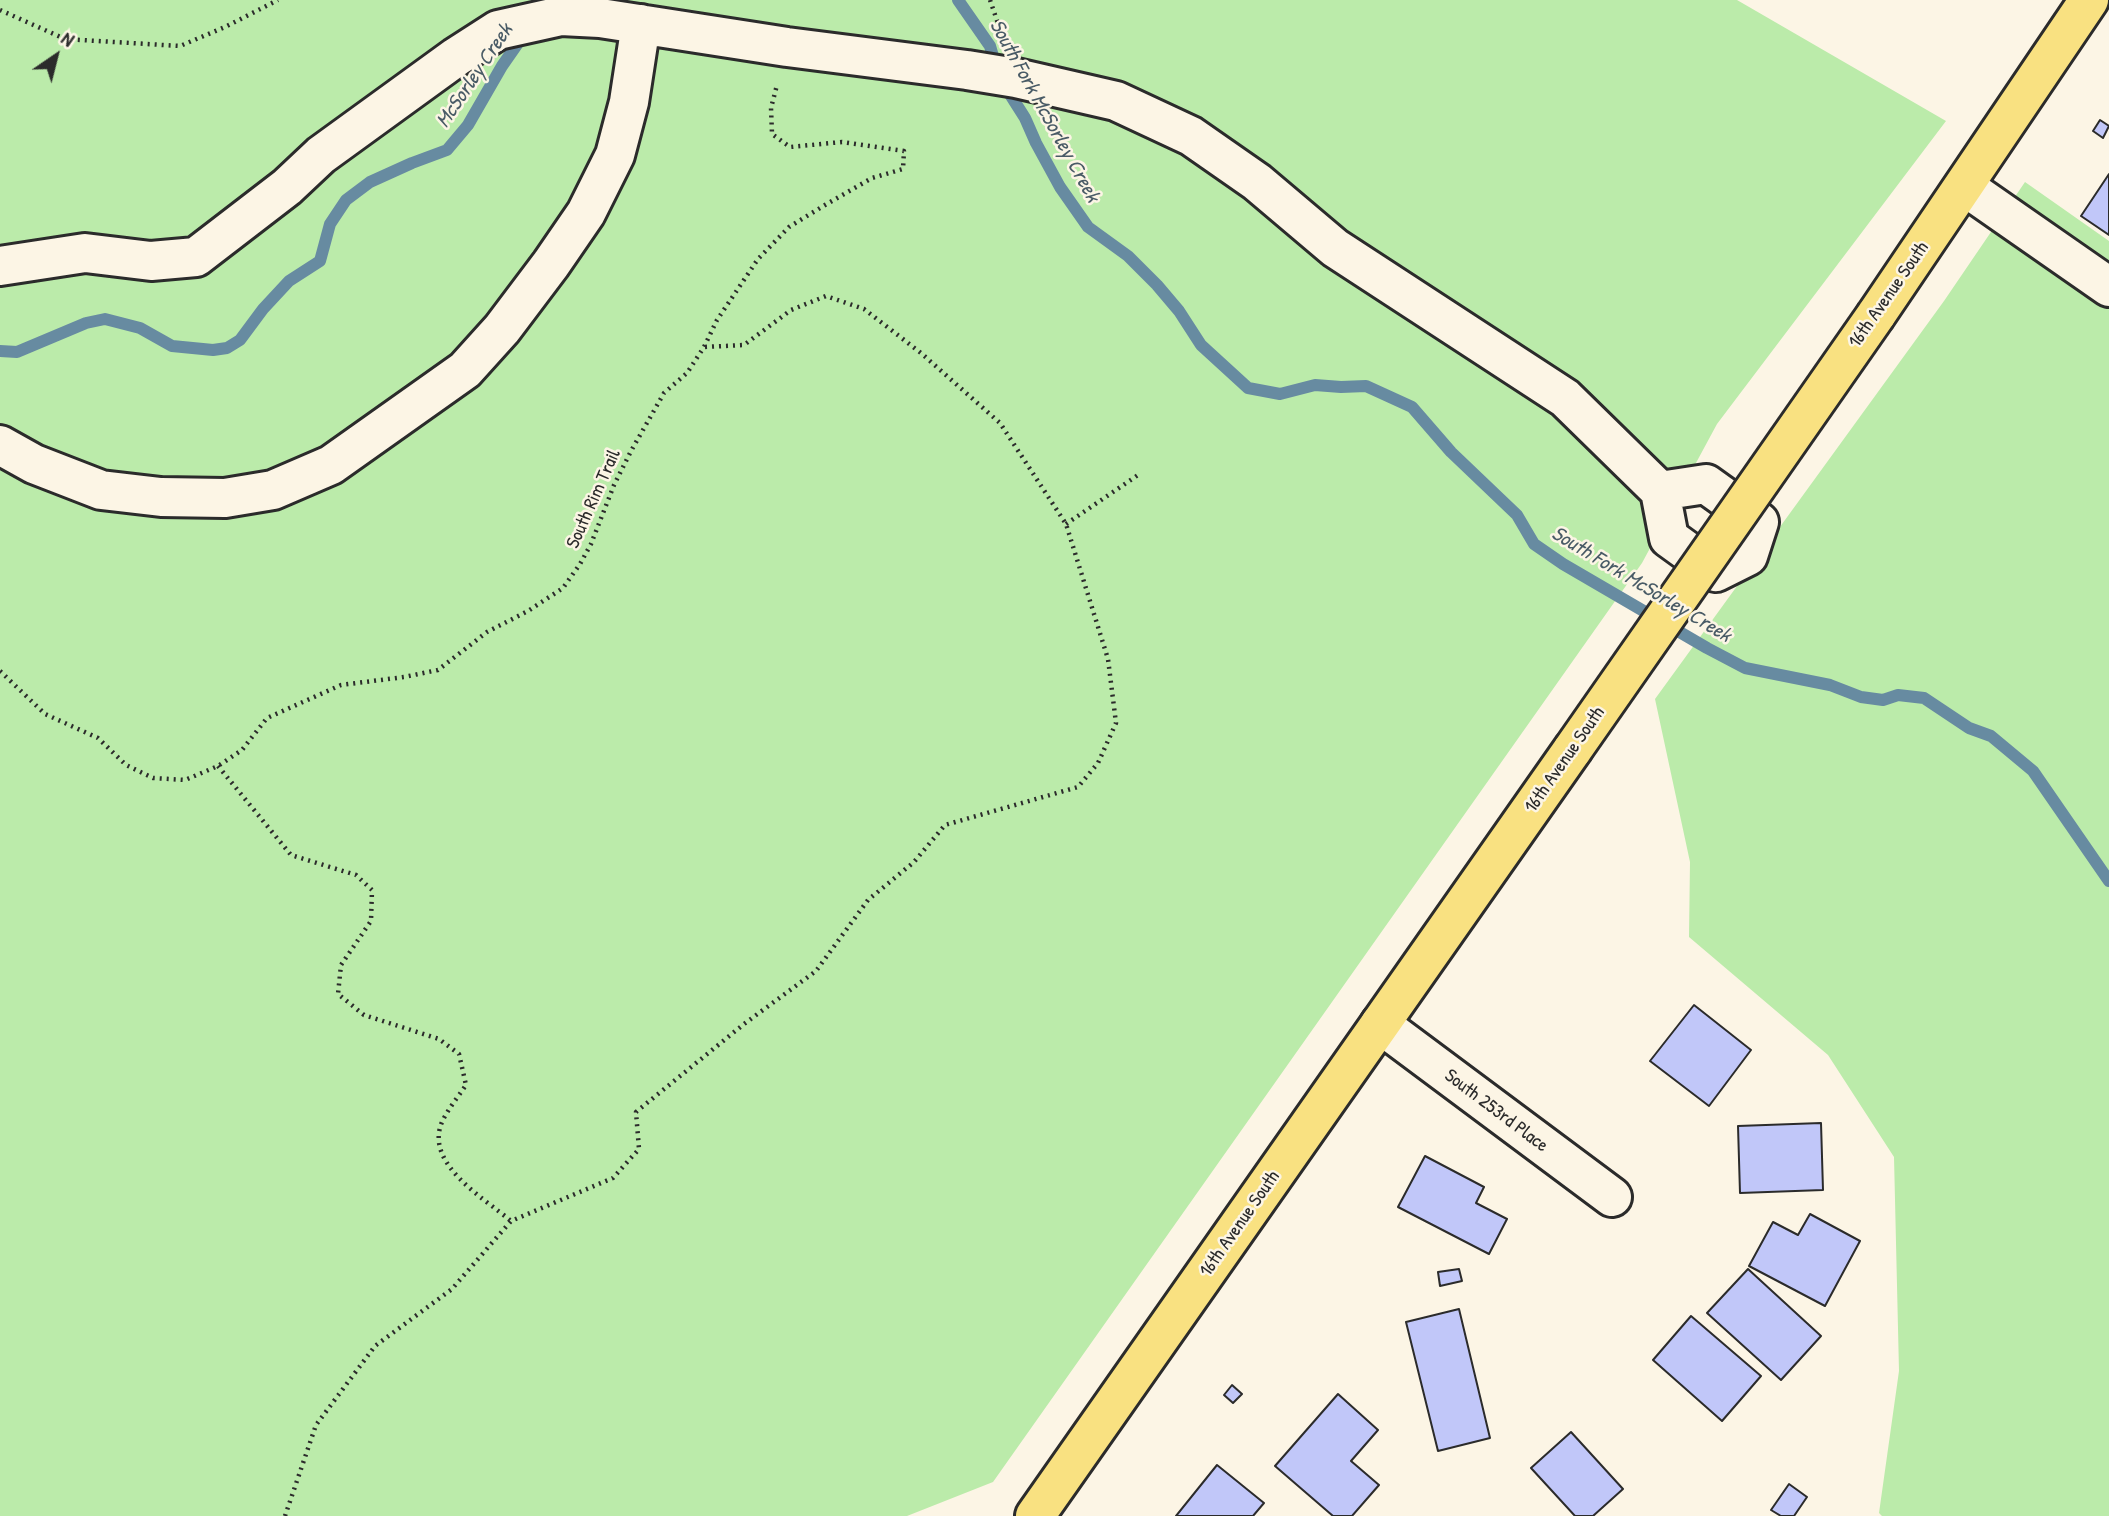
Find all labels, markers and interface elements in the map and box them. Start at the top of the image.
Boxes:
water label: South Fork McSorley Creek [983,15,1105,207]
water label: McSorley Creek [431,19,519,133]
north arrow [21,21,91,91]
text: N [56,25,80,52]
street label: 16th Avenue South [1844,238,1934,352]
street label: South Rim Trail [562,446,626,552]
water label: South Fork McSorley Creek [1547,521,1735,649]
street label: 16th Avenue South [1520,703,1610,817]
street label: South 253rd Place [1440,1065,1552,1157]
street label: 16th Avenue South [1195,1167,1285,1281]

